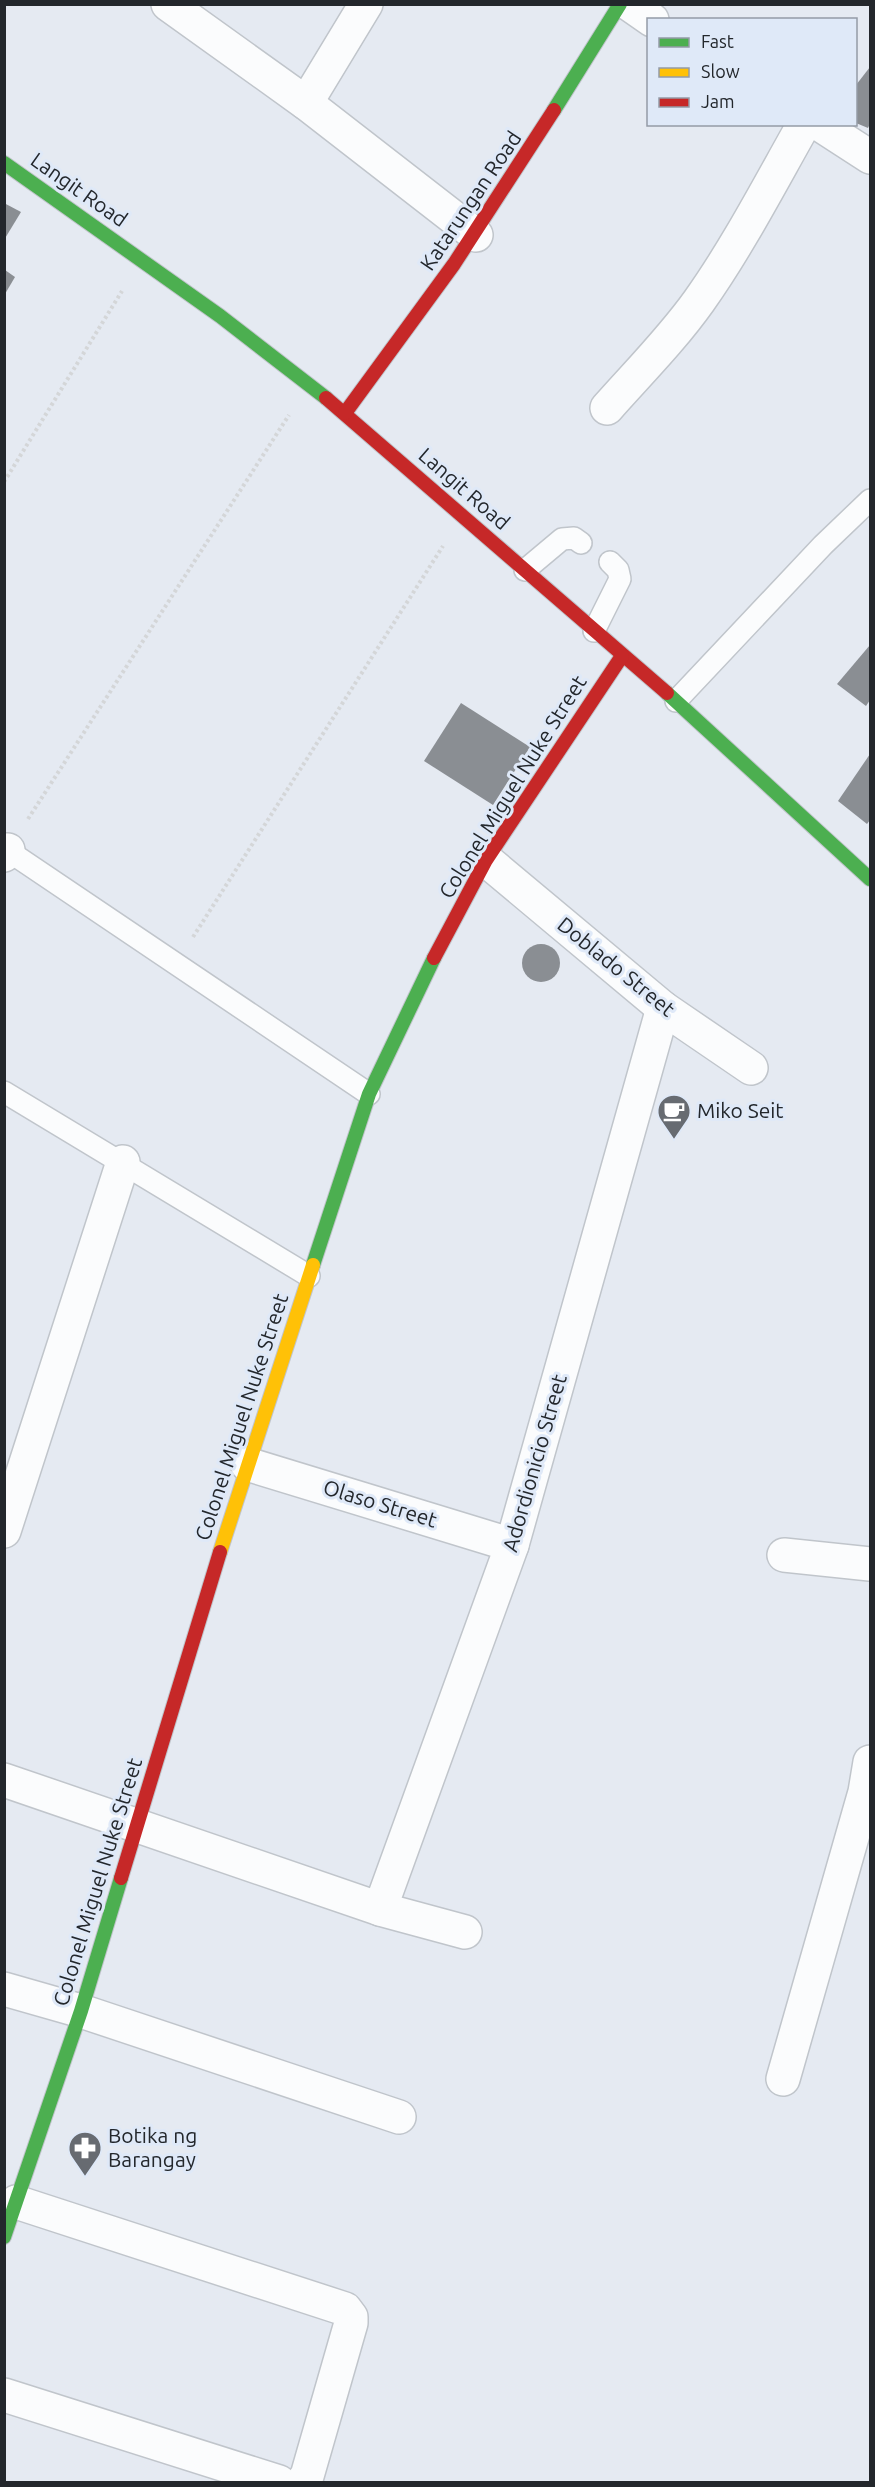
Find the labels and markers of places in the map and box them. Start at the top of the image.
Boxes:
cafe icon: Miko Seit [656,1093,692,1140]
place label: Miko Seit [697,1098,784,1122]
place label: Botika ng Barangay [108,2123,197,2171]
pharmacy icon: Botika ng Barangay [67,2130,103,2177]

